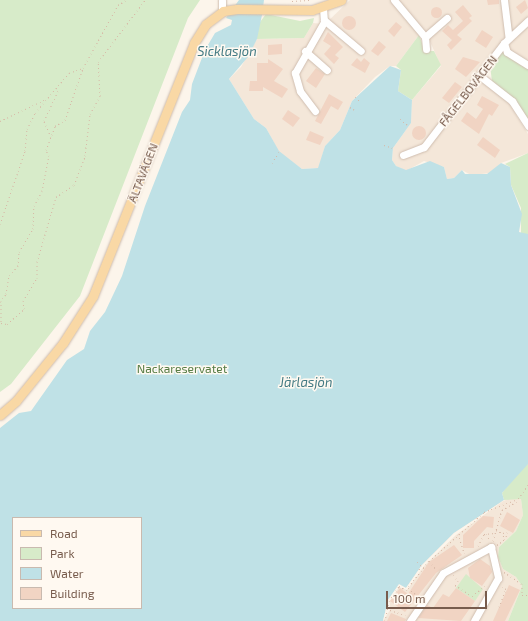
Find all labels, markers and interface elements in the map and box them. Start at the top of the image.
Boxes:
water label: Sicklasjön [197,43,257,59]
street label: FÅGELBOVÄGEN [436,53,500,129]
street label: ÄLTAVÄGEN [125,141,161,205]
park label: Nackareservatet [137,362,227,376]
water label: Järlasjön [280,374,332,390]
legend [12,517,142,609]
text: Road [50,526,78,540]
text: Park [50,546,75,560]
text: Water [50,566,84,580]
scale bar [388,583,489,609]
text: Building [50,586,94,600]
text: 100 m [393,591,425,605]

